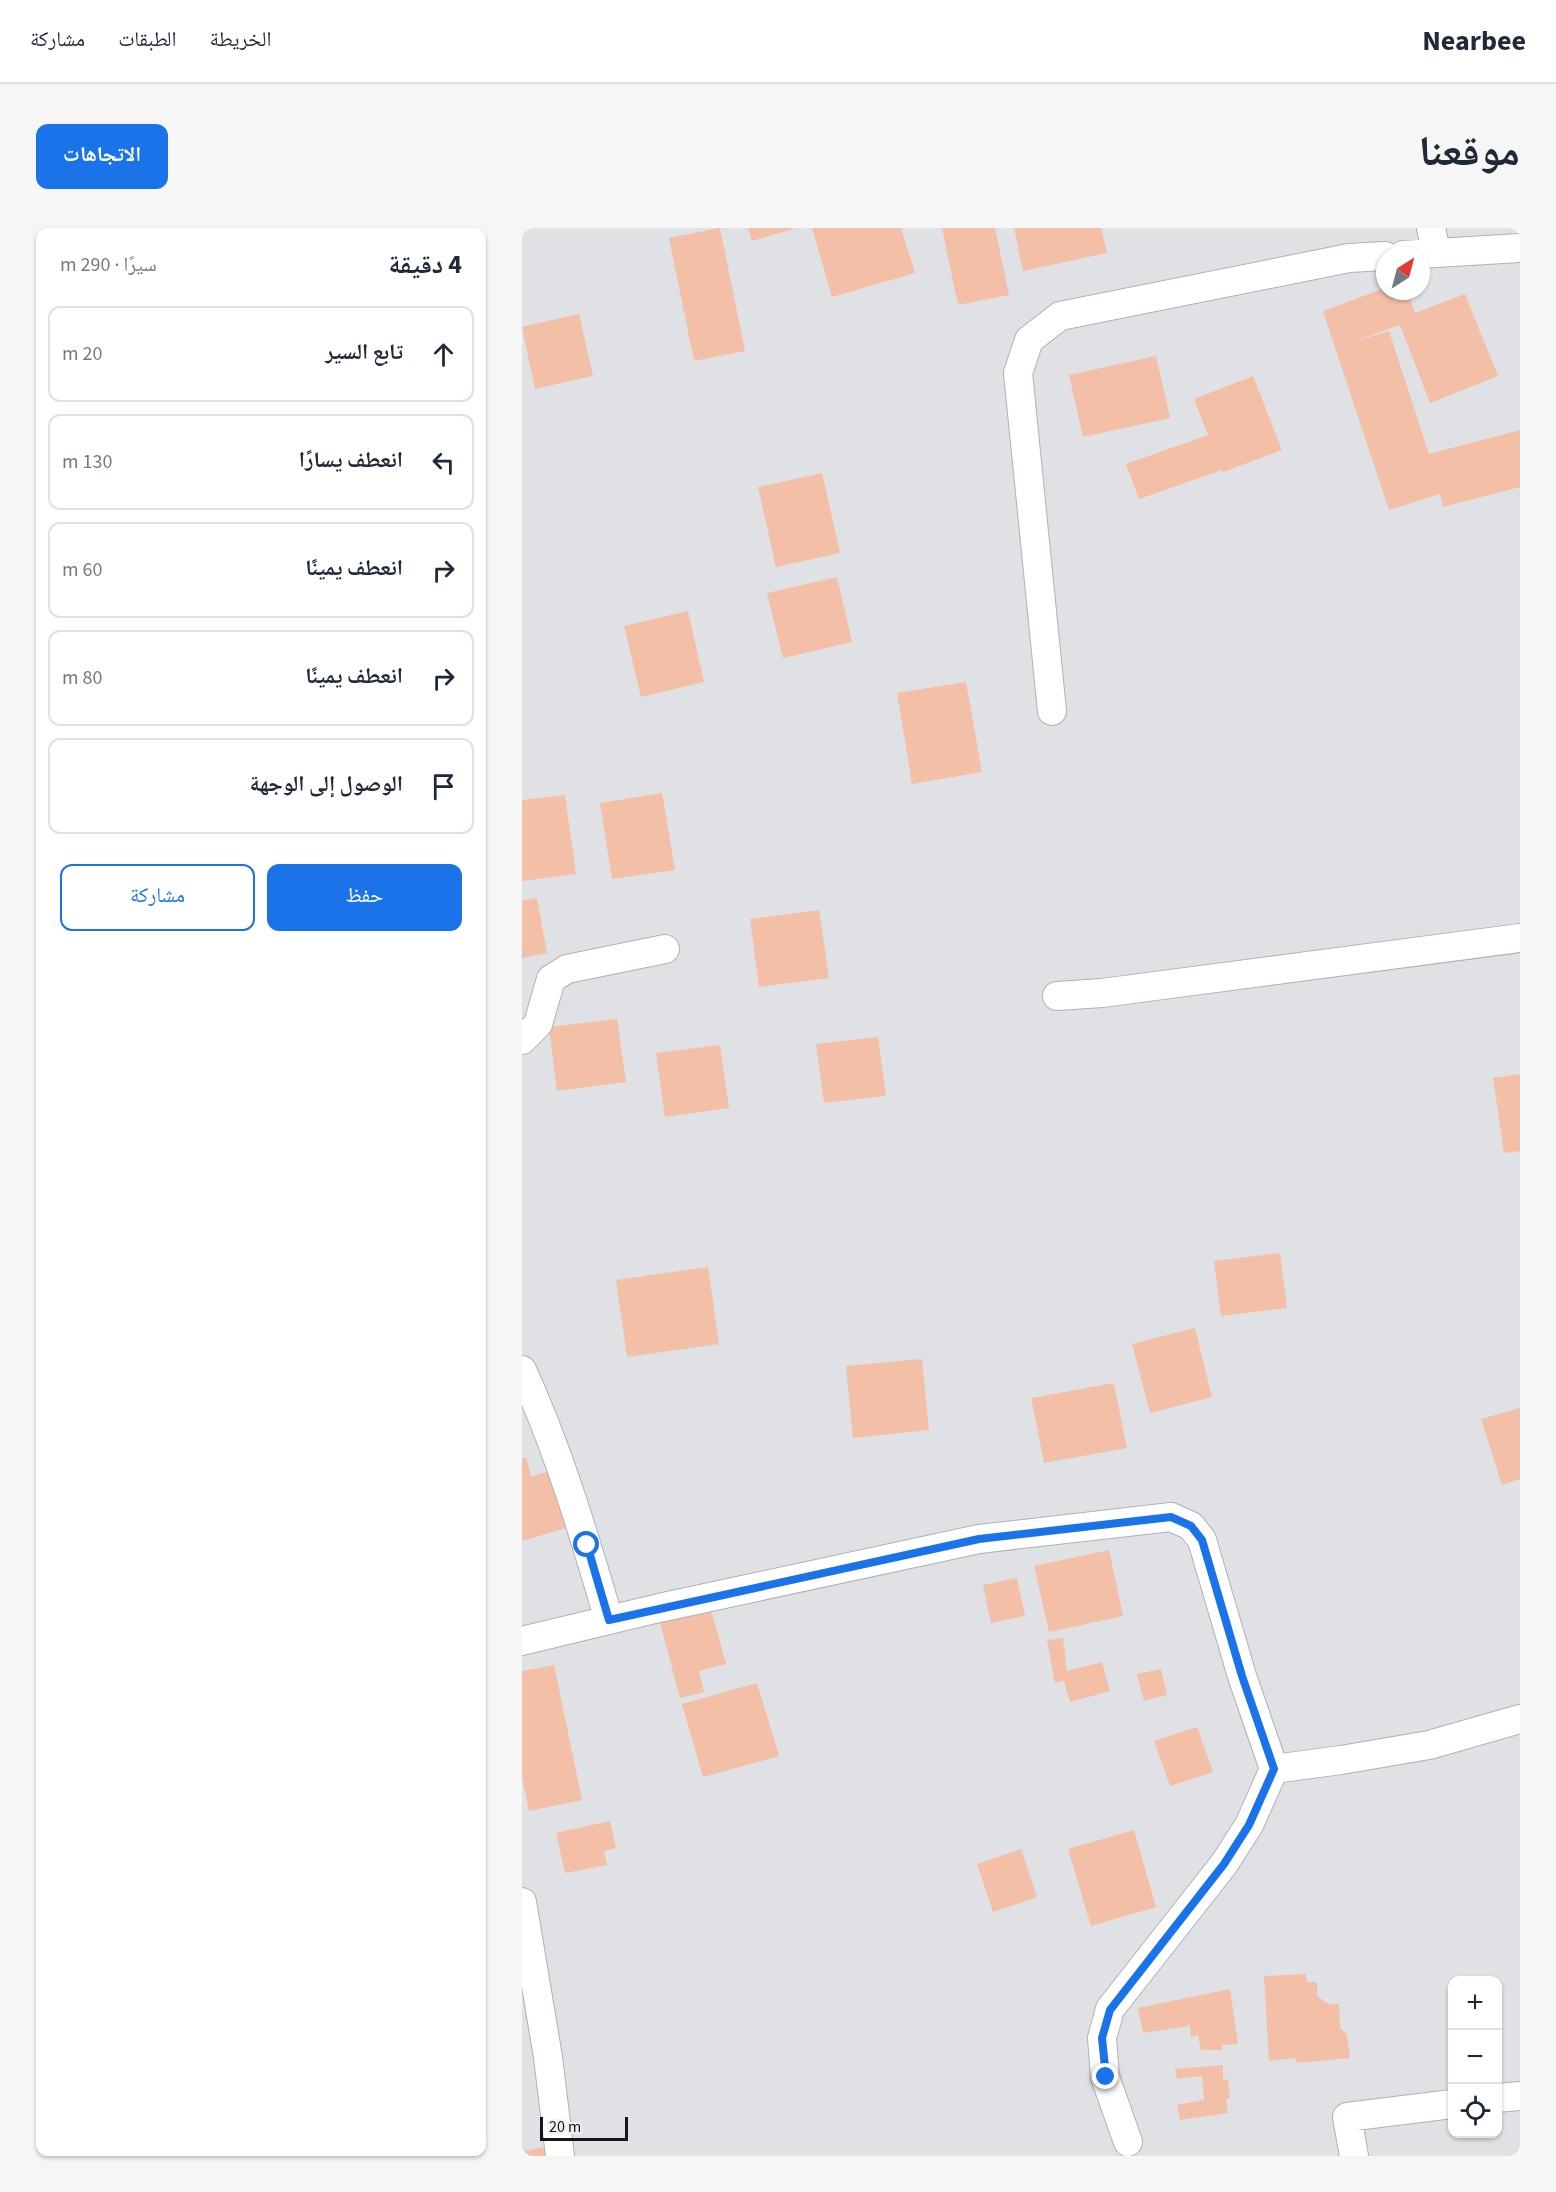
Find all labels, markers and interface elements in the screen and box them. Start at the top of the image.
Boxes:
text: Nearbee [1422,21,1526,61]
text: مشاركة [30,24,85,54]
text: الطبقات [118,24,177,54]
text: الخريطة [210,24,271,54]
text: موقعنا [1419,122,1520,182]
button: الاتجاهات [36,124,168,189]
text: 4 دقيقة [388,246,462,283]
north arrow [1376,246,1430,300]
text: سيرًا · 290 m [60,251,157,279]
text: تابع السير [325,336,403,368]
icon: ahead [427,338,460,371]
text: 20 m [62,340,102,368]
text: انعطف يسارًا [299,444,403,476]
icon: left [427,446,460,479]
text: 130 m [62,448,112,476]
text: انعطف يمينًا [305,552,403,584]
icon: right [427,554,460,587]
text: 60 m [62,556,102,584]
text: انعطف يمينًا [305,660,403,692]
icon: right [427,662,460,695]
text: 80 m [62,664,102,692]
text: الوصول إلى الوجهة [250,768,403,800]
icon: arrive [427,770,460,803]
button: مشاركة [60,864,255,931]
button: حفظ [267,864,462,931]
route start [573,1531,599,1557]
map controls [1448,1976,1502,2138]
button: + [1448,1976,1502,2030]
button: − [1448,2030,1502,2084]
route end [1092,2063,1118,2089]
button: locate [1448,2084,1502,2138]
scale bar [540,2114,628,2142]
text: 20 m [549,2116,581,2138]

